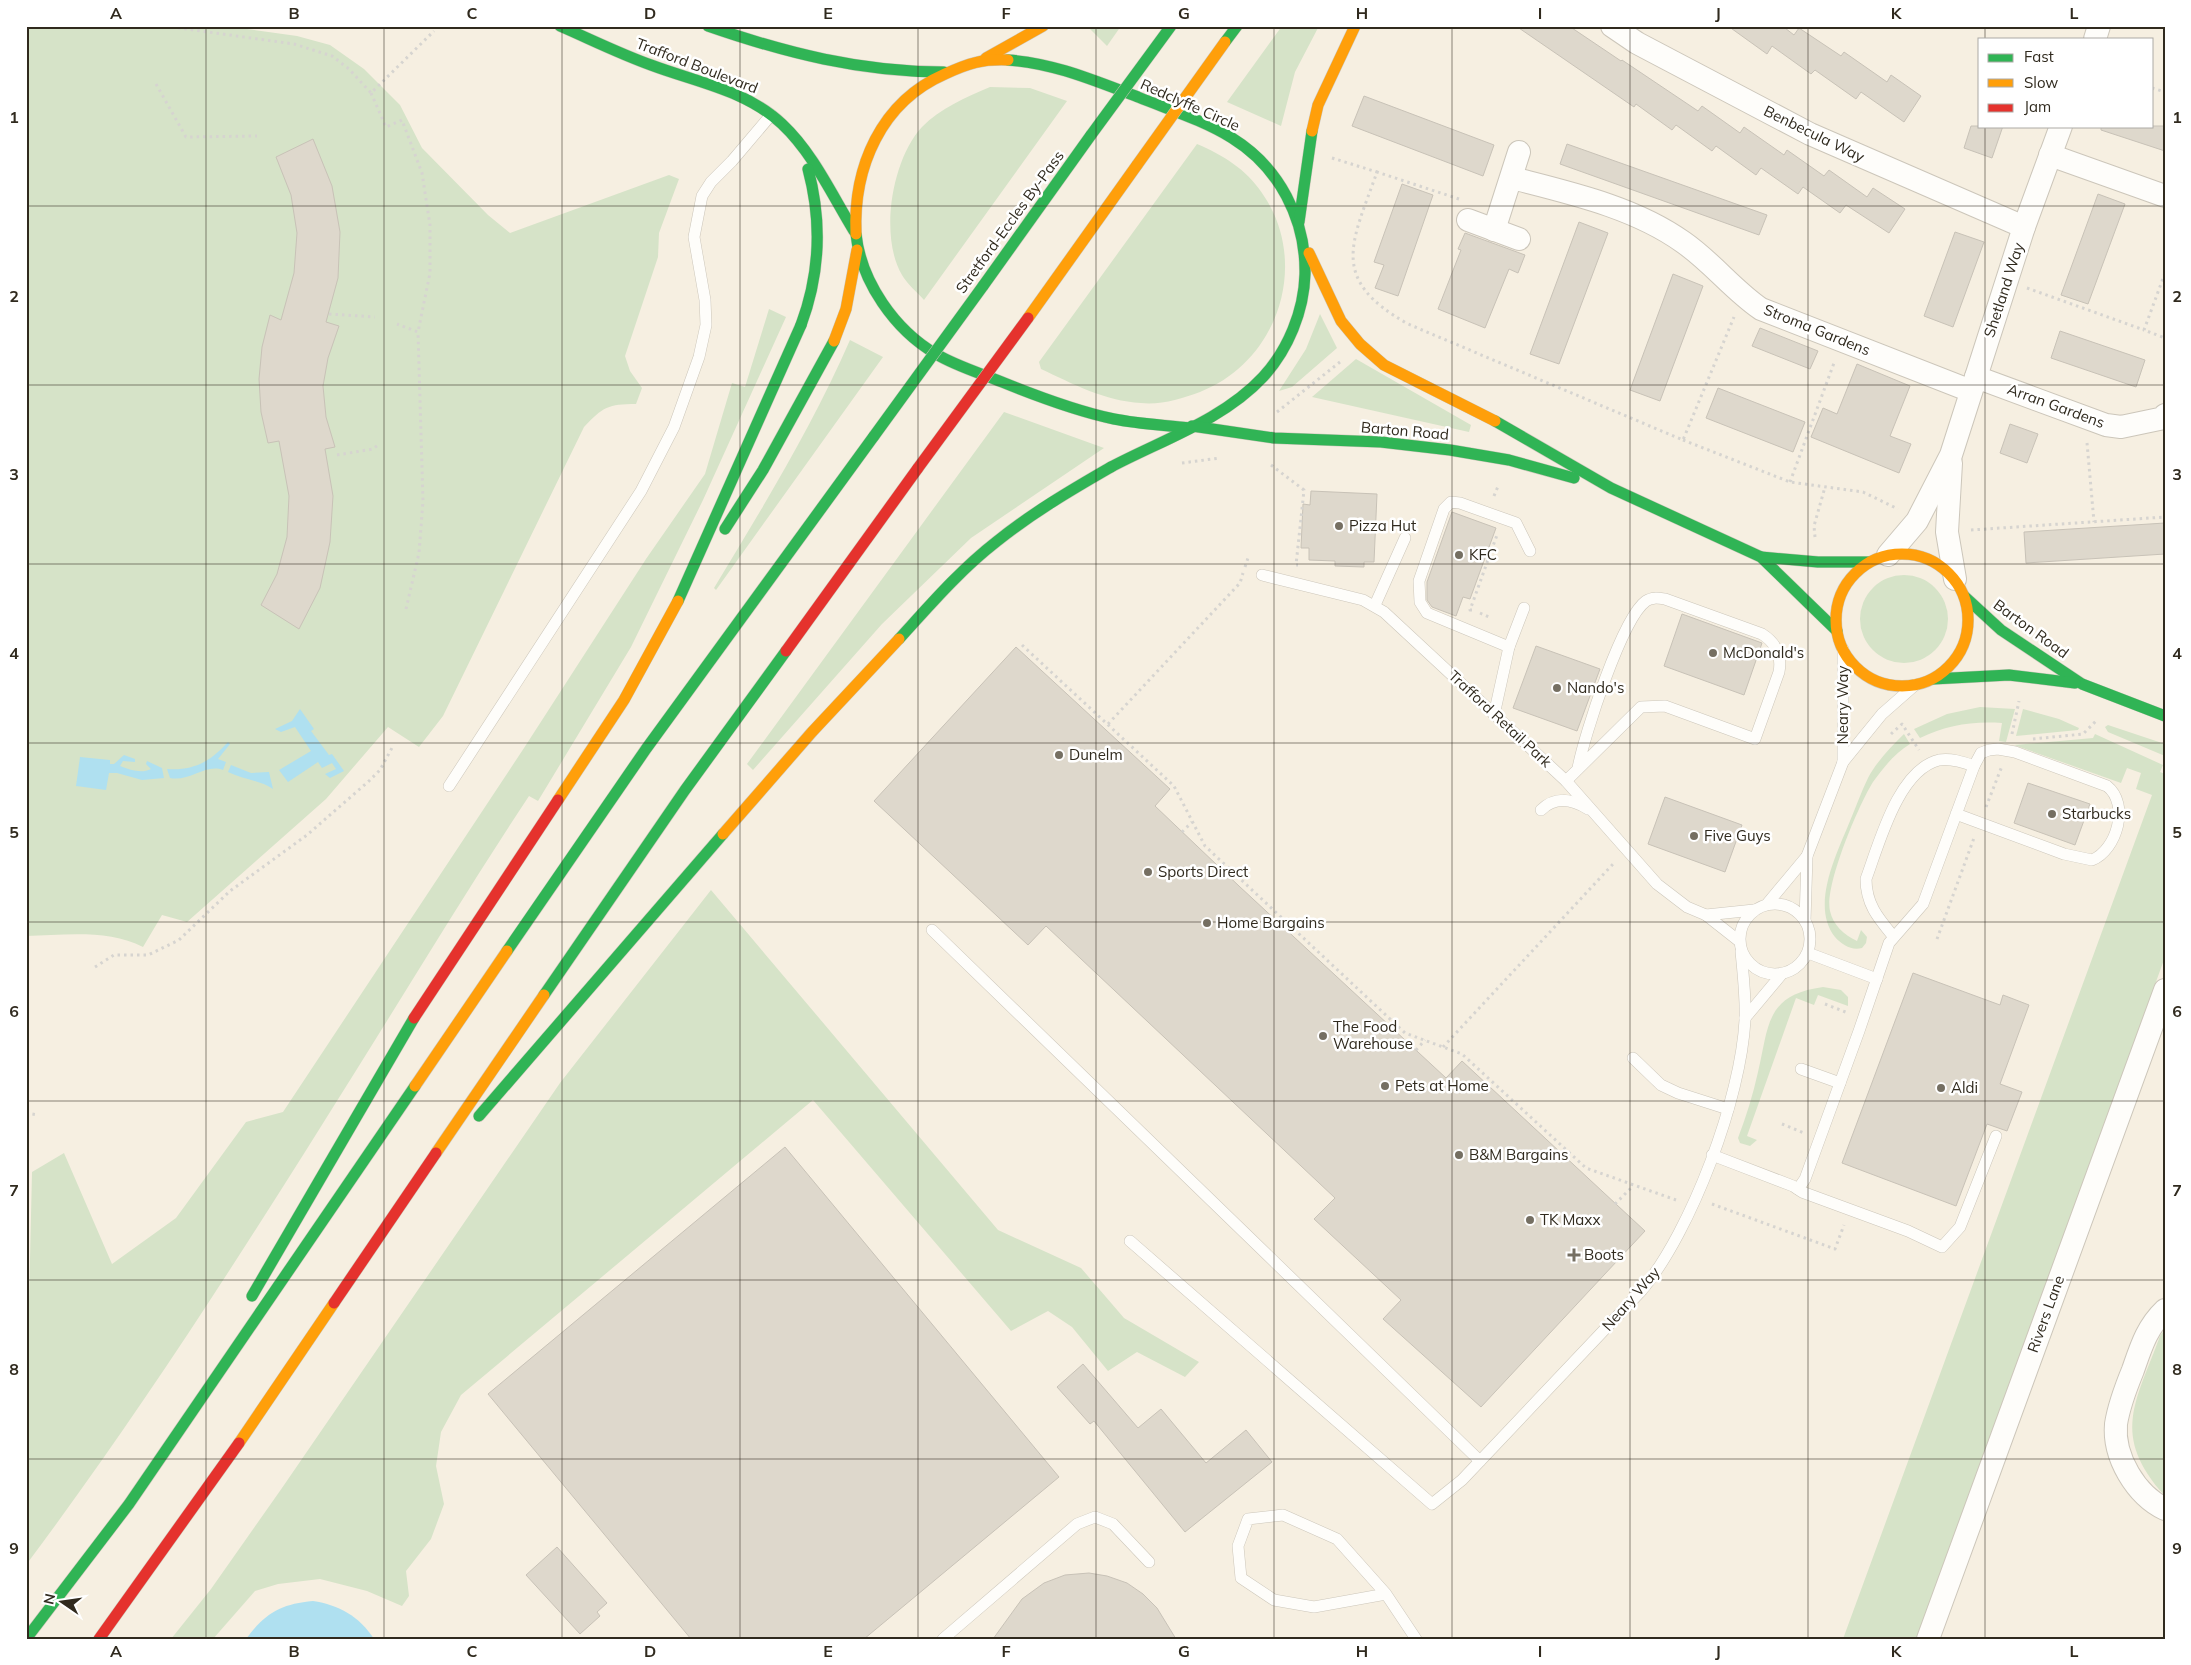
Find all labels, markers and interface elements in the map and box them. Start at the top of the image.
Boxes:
text: A [110,3,122,23]
text: B [288,3,300,23]
text: C [467,3,478,23]
text: D [644,3,656,23]
text: E [823,3,833,23]
text: F [1001,3,1011,23]
text: G [1178,3,1190,23]
text: H [1356,3,1368,23]
text: I [1538,3,1542,23]
text: J [1715,3,1721,23]
text: K [1891,3,1903,23]
text: L [2070,3,2079,23]
street label: Trafford Boulevard [634,34,761,98]
legend [1978,38,2154,128]
text: Fast [2024,47,2054,66]
text: Slow [2024,73,2058,92]
street label: Redclyffe Circle [1138,74,1243,135]
text: Jam [2024,97,2051,116]
street label: Benbecula Way [1761,101,1868,166]
text: 1 [9,107,19,127]
text: 1 [2172,107,2182,127]
street label: Stretford-Eccles By-Pass [951,147,1068,297]
street label: Shetland Way [1979,240,2028,340]
text: 2 [9,286,19,306]
text: 2 [2172,286,2182,306]
street label: Stroma Gardens [1761,300,1873,360]
street label: Arran Gardens [2005,379,2107,432]
street label: Barton Road [1360,417,1450,444]
text: 3 [9,464,19,484]
text: 3 [2172,464,2182,484]
place label: Pizza Hut [1349,516,1416,535]
marker: Pizza Hut [1333,520,1345,532]
place label: KFC [1469,545,1497,564]
marker: KFC [1453,549,1465,561]
street label: Barton Road [1990,595,2073,662]
text: 4 [9,643,19,663]
place label: McDonald's [1723,643,1804,662]
text: 4 [2172,643,2182,663]
marker: McDonald's [1707,647,1719,659]
street label: Trafford Retail Park [1445,666,1556,771]
street label: Neary Way [1833,666,1852,744]
place label: Nando's [1567,678,1624,697]
marker: Nando's [1551,682,1563,694]
place label: Dunelm [1069,745,1123,764]
marker: Dunelm [1053,749,1065,761]
place label: Starbucks [2062,804,2131,823]
marker: Starbucks [2046,808,2058,820]
text: 5 [9,822,19,842]
text: 5 [2172,822,2182,842]
place label: Five Guys [1704,826,1771,845]
marker: Five Guys [1688,830,1700,842]
place label: Sports Direct [1158,862,1248,881]
marker: Sports Direct [1142,866,1154,878]
place label: Home Bargains [1217,913,1325,932]
marker: Home Bargains [1201,917,1213,929]
text: 6 [9,1001,19,1021]
text: 6 [2172,1001,2182,1021]
place label: The Food Warehouse [1333,1017,1413,1053]
marker: The Food Warehouse [1317,1030,1329,1042]
place label: Pets at Home [1395,1076,1489,1095]
place label: Aldi [1951,1078,1978,1097]
marker: Pets at Home [1379,1080,1391,1092]
marker: Aldi [1935,1082,1947,1094]
place label: B&M Bargains [1469,1145,1568,1164]
marker: B&M Bargains [1453,1149,1465,1161]
text: 7 [9,1180,19,1200]
text: 7 [2172,1180,2182,1200]
place label: TK Maxx [1540,1210,1600,1229]
marker: TK Maxx [1524,1214,1536,1226]
place label: Boots [1584,1245,1624,1264]
marker: Boots [1568,1249,1580,1261]
street label: Neary Way [1598,1263,1664,1335]
street label: Rivers Lane [2023,1273,2068,1355]
text: 8 [9,1359,19,1379]
text: 8 [2172,1359,2182,1379]
text: 9 [9,1538,19,1558]
text: 9 [2172,1538,2182,1558]
north arrow [38,1578,88,1628]
text: N [39,1592,59,1606]
text: A [110,1641,122,1661]
text: B [288,1641,300,1661]
text: C [467,1641,478,1661]
text: D [644,1641,656,1661]
text: E [823,1641,833,1661]
text: F [1001,1641,1011,1661]
text: G [1178,1641,1190,1661]
text: H [1356,1641,1368,1661]
text: I [1538,1641,1542,1661]
text: J [1715,1641,1721,1661]
text: K [1891,1641,1903,1661]
text: L [2070,1641,2079,1661]

